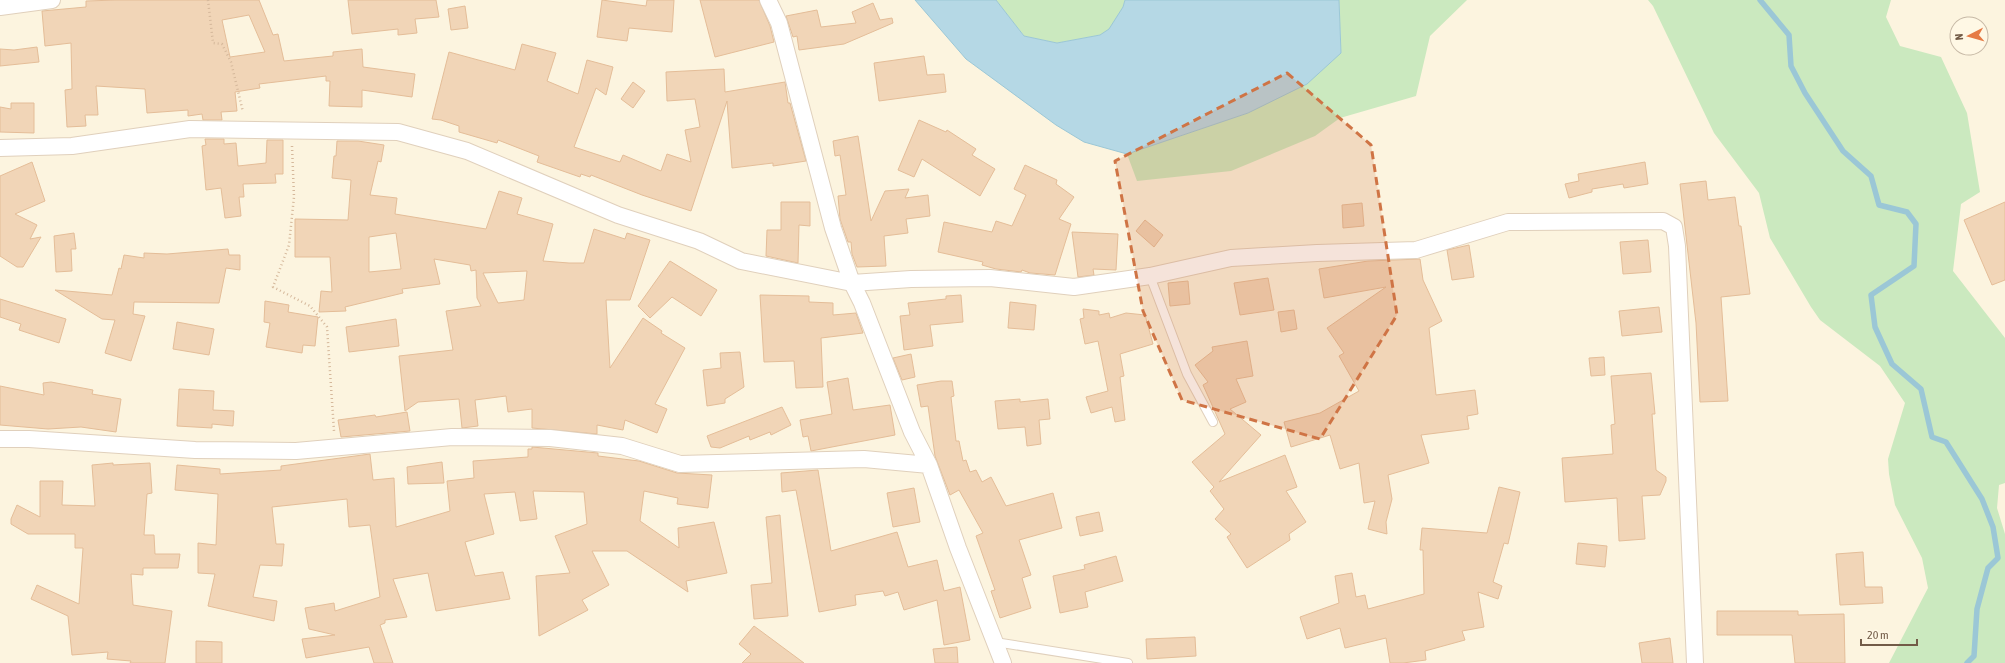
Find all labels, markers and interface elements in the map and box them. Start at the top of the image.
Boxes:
north arrow [1949,16,1989,56]
text: N [1953,33,1965,41]
scale bar [1861,621,1917,647]
text: 20 m [1867,628,1889,642]

